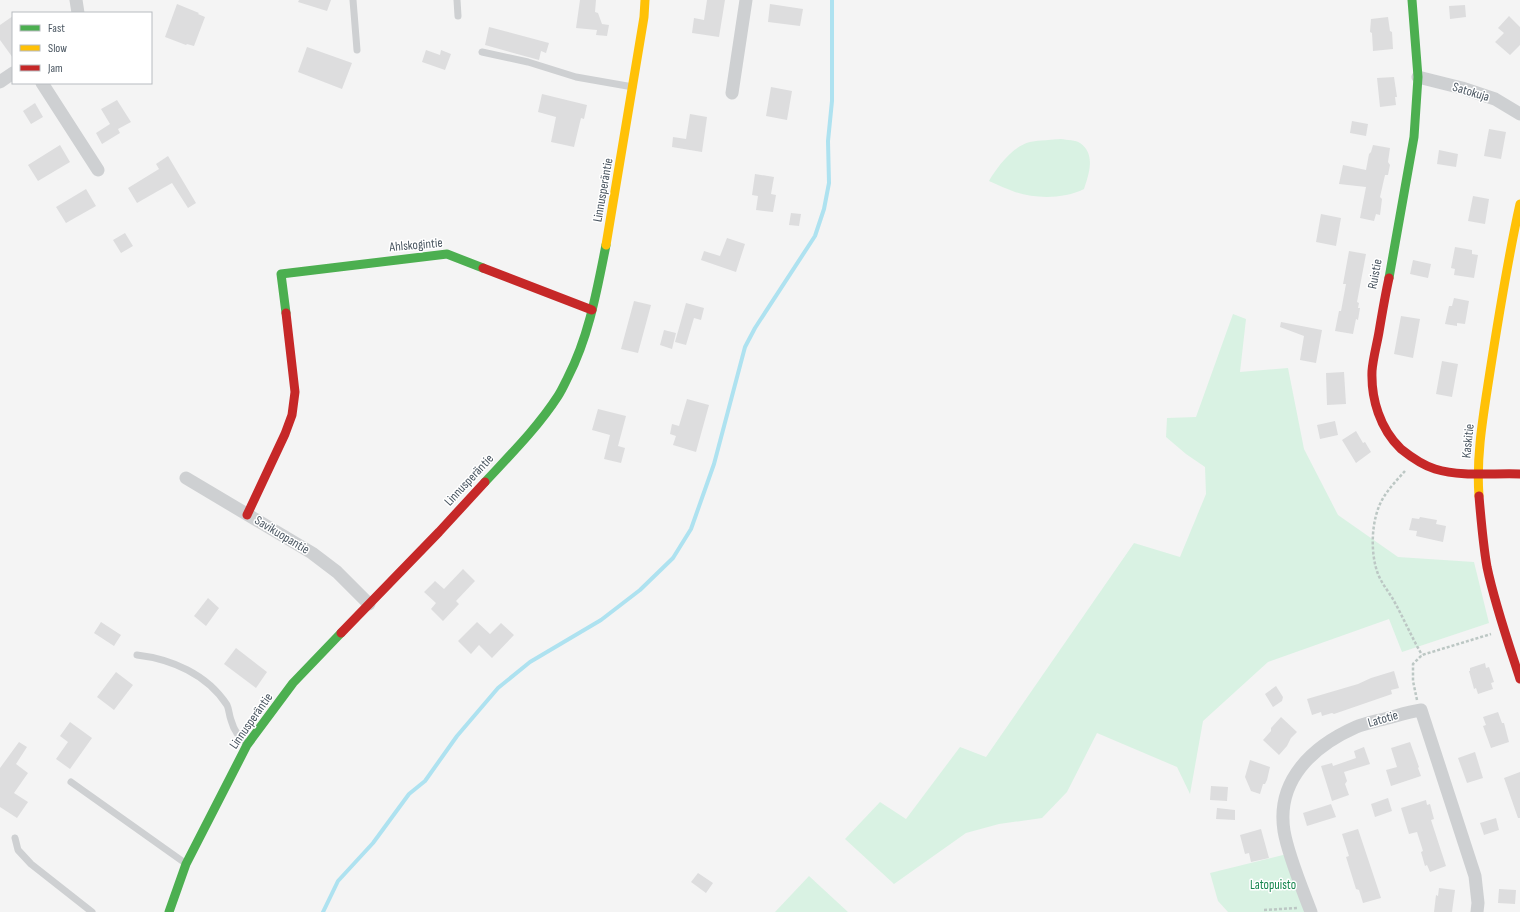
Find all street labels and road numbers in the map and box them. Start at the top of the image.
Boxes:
street label: Satokuja [1451,79,1491,105]
street label: Linnusperäntie [589,157,617,223]
street label: Ahlskogintie [388,235,443,255]
street label: Ruistie [1364,258,1386,290]
street label: Kaskitie [1458,423,1478,459]
street label: Linnusperäntie [441,451,497,509]
street label: Savikuopantie [252,512,312,558]
street label: Linnusperäntie [226,690,276,752]
street label: Latotie [1366,707,1400,731]

